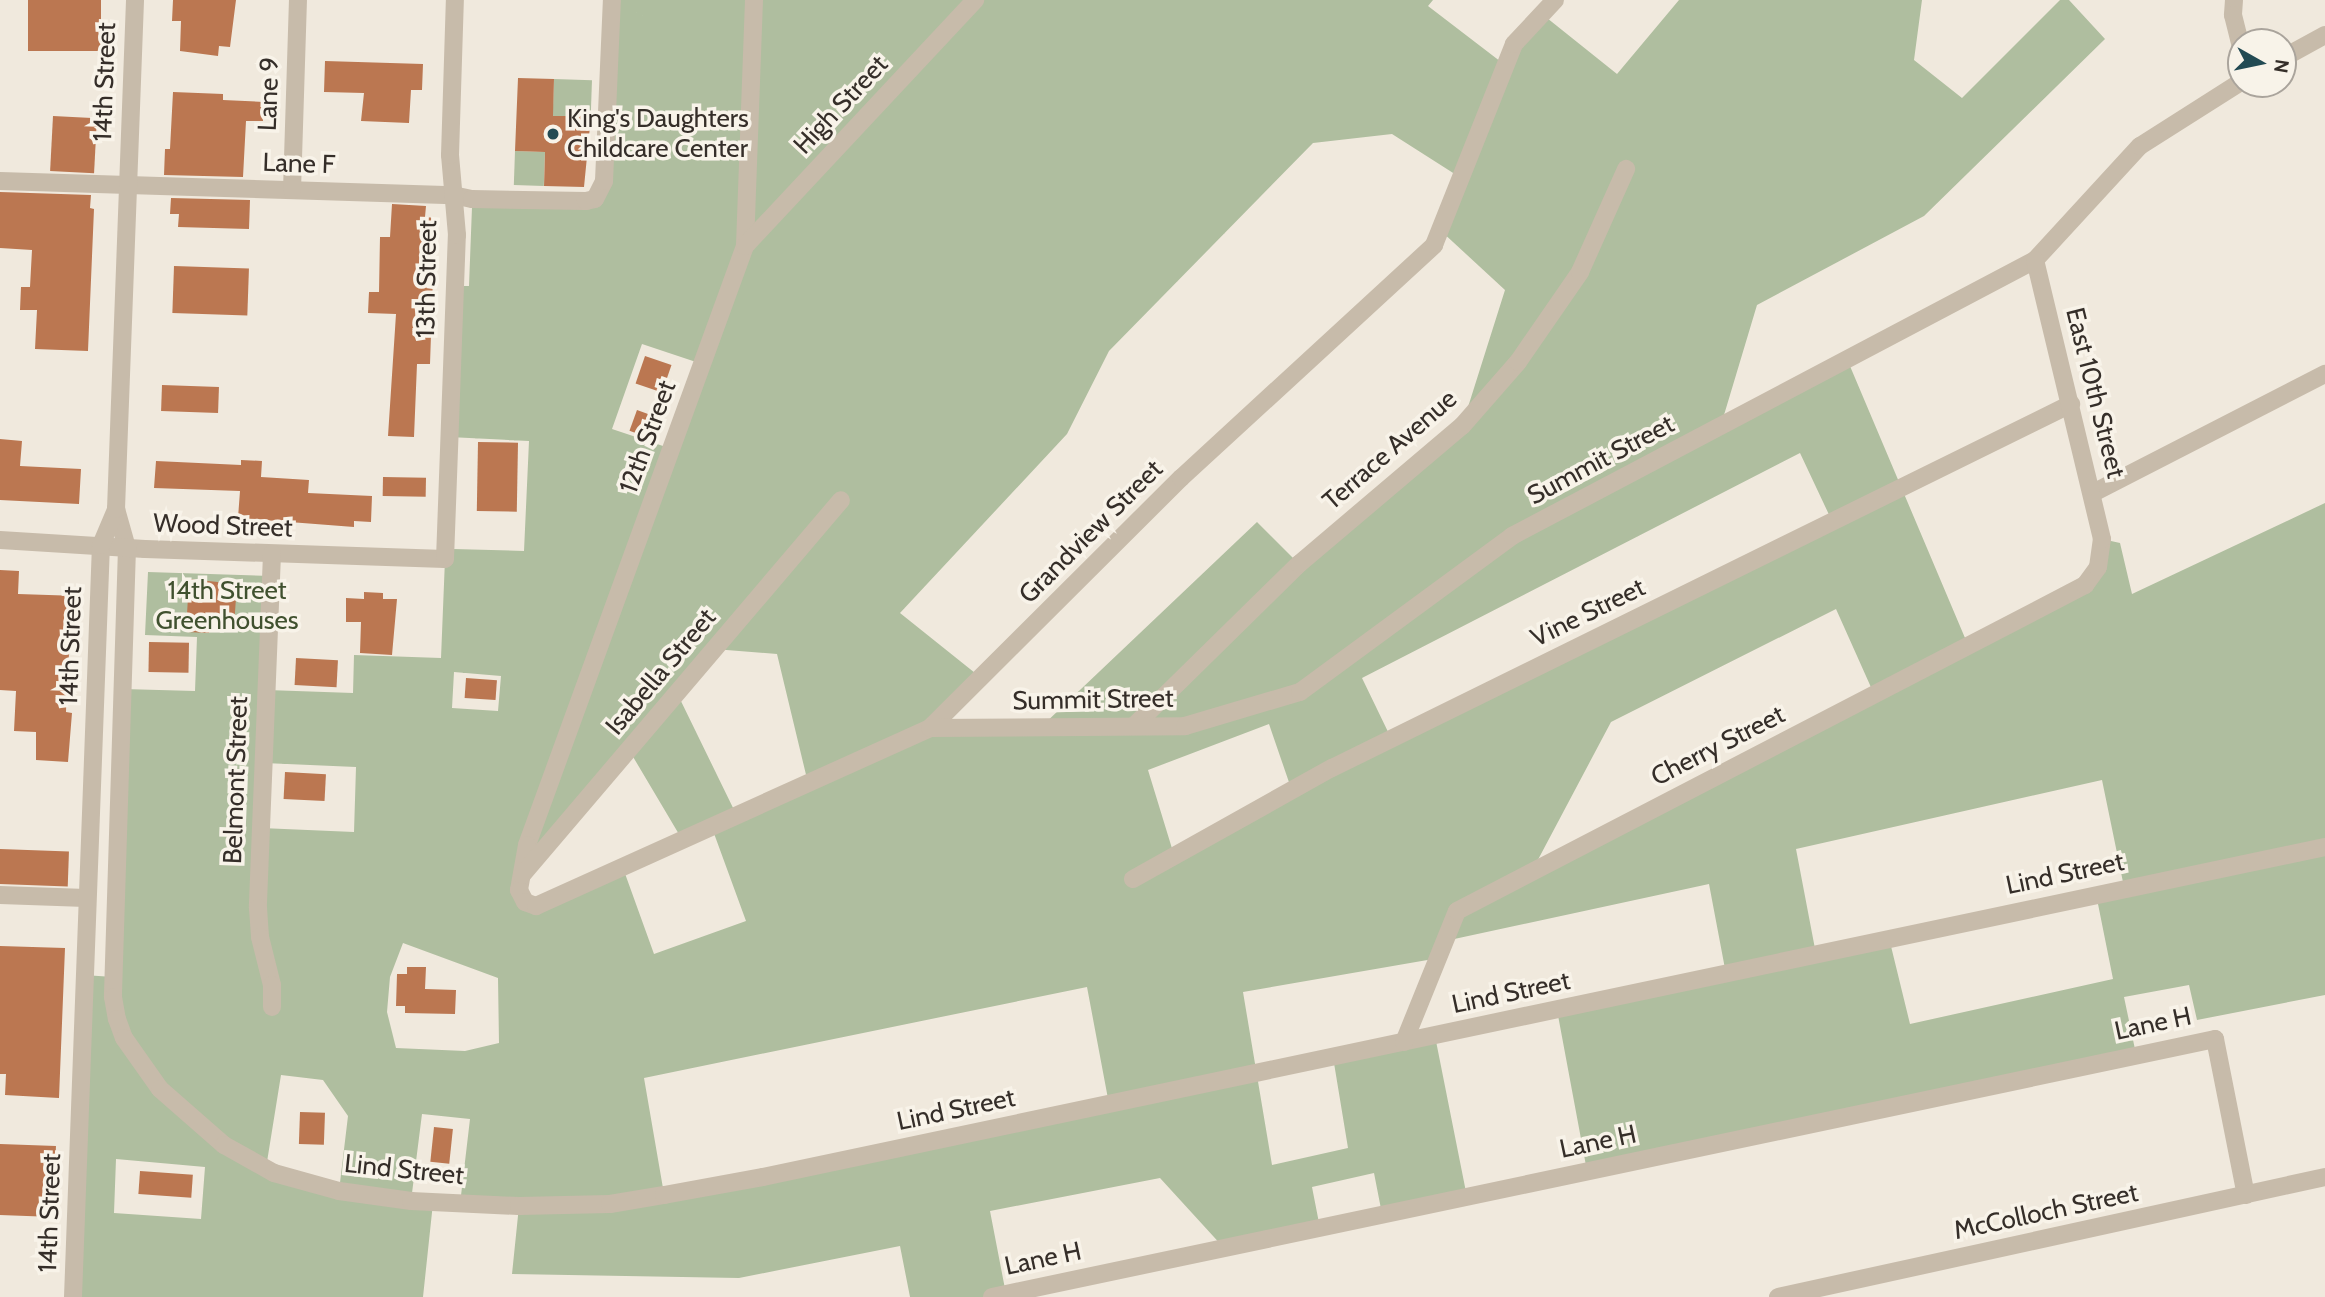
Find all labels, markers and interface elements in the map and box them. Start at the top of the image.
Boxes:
street label: 14th Street [87,22,123,142]
north arrow [2227,28,2297,98]
street label: High Street [788,49,894,161]
street label: Lane 9 [252,56,286,132]
text: N [2269,58,2294,74]
place label: King's Daughters Childcare Center [567,103,749,164]
marker: King's Daughters Childcare Center [545,126,561,142]
street label: Lane F [262,147,336,181]
street label: 13th Street [410,220,444,338]
street label: East 10th Street [2059,305,2131,481]
street label: 12th Street [613,376,683,498]
street label: Terrace Avenue [1317,383,1463,517]
street label: Summit Street [1523,408,1679,512]
street label: Grandview Street [1013,454,1169,610]
street label: Wood Street [153,508,293,544]
street label: Vine Street [1526,572,1650,654]
park label: 14th Street Greenhouses [155,575,299,636]
street label: 14th Street [53,586,89,706]
street label: Isabella Street [599,603,723,741]
street label: Summit Street [1012,683,1174,717]
street label: Belmont Street [217,696,255,864]
street label: Cherry Street [1646,699,1790,793]
street label: Lind Street [2003,846,2127,902]
street label: Lind Street [1449,965,1573,1021]
street label: Lane H [2112,1001,2194,1047]
street label: Lind Street [894,1082,1018,1138]
street label: Lane H [1557,1119,1639,1165]
street label: Lind Street [343,1148,465,1192]
street label: 14th Street [32,1153,68,1273]
street label: McColloch Street [1951,1177,2141,1247]
street label: Lane H [1002,1236,1084,1282]

